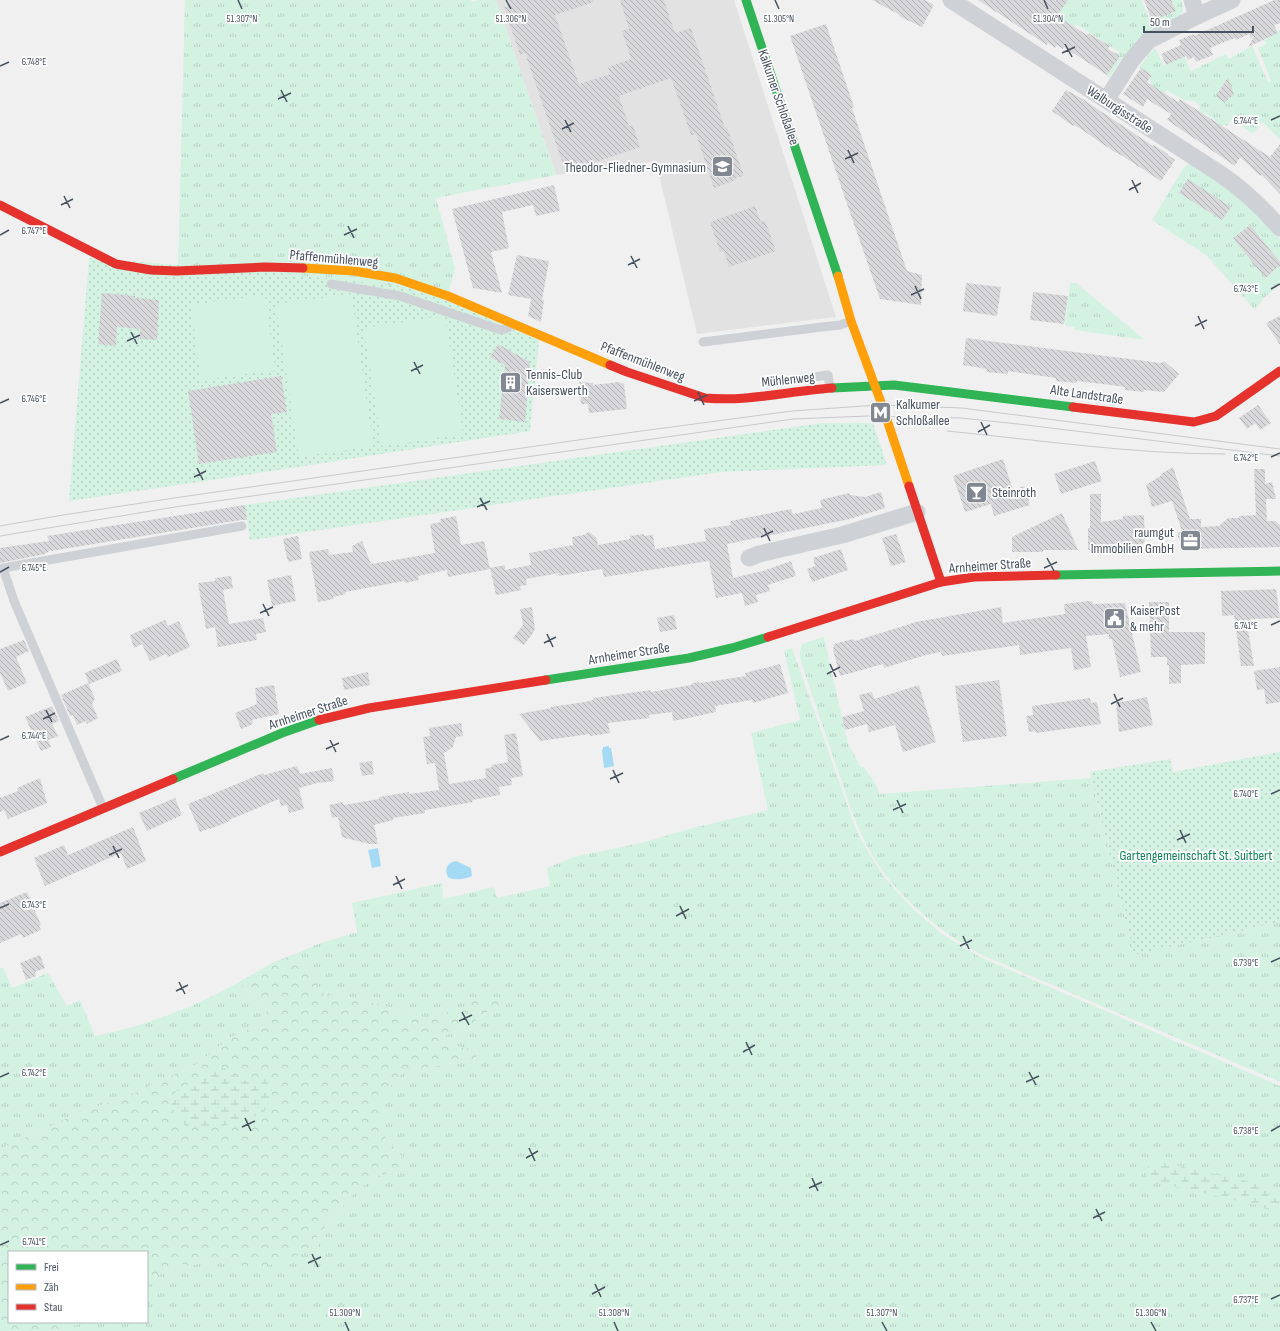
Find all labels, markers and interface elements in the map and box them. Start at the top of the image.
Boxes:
scale bar [1144,8,1253,34]
text: 51.307°N [227,13,257,25]
text: 51.306°N [496,13,526,25]
text: 51.305°N [764,13,794,25]
text: 51.304°N [1033,13,1063,25]
text: 50 m [1150,15,1170,30]
street label: Kalkumer Schloßallee [754,47,803,147]
text: 6.748°E [22,56,46,68]
street label: Walburgisstraße [1084,82,1156,137]
text: 6.744°E [1234,115,1258,127]
school or university icon: Theodor-Fliedner-Gymnasium [709,154,735,180]
place label: Theodor-Fliedner-Gymnasium [564,159,706,176]
text: 6.747°E [22,225,46,237]
street label: Pfaffenmühlenweg [289,246,379,271]
text: 6.743°E [1234,283,1258,295]
street label: Pfaffenmühlenweg [598,338,688,385]
place label: Tennis-Club Kaiserswerth [526,366,588,399]
street label: Mühlenweg [761,368,816,391]
building icon: Tennis-Club Kaiserswerth [498,369,524,395]
street label: Alte Landstraße [1049,381,1124,408]
text: 6.746°E [22,393,46,405]
place label: Kalkumer Schloßallee [896,396,950,429]
metro station icon: Kalkumer Schloßallee [867,399,893,425]
text: 6.742°E [1234,452,1258,464]
bar icon: Steinroth [964,479,990,505]
place label: Steinroth [992,484,1036,501]
place label: raumgut Immobilien GmbH [1091,524,1174,557]
office icon: raumgut Immobilien GmbH [1177,527,1203,553]
street label: Arnheimer Straße [947,554,1032,577]
text: 6.745°E [22,562,46,574]
place label: KaiserPost & mehr [1130,602,1180,635]
public building icon: KaiserPost & mehr [1102,605,1128,631]
text: 6.741°E [1234,620,1258,632]
street label: Arnheimer Straße [586,639,671,668]
street label: Arnheimer Straße [265,692,350,734]
text: 6.744°E [22,730,46,742]
text: 6.740°E [1234,788,1258,800]
park label: Gartengemeinschaft St. Suitbert [1119,847,1273,864]
text: 6.743°E [22,899,46,911]
text: 6.739°E [1233,957,1259,969]
text: 6.742°E [22,1067,46,1079]
text: 6.738°E [1233,1125,1259,1137]
text: 6.741°E [22,1236,46,1248]
legend [8,1251,148,1323]
text: Frei [44,1260,59,1275]
text: Zäh [44,1280,59,1295]
text: 6.737°E [1233,1294,1259,1306]
text: Stau [44,1300,62,1315]
text: 51.309°N [330,1307,360,1319]
text: 51.308°N [599,1307,629,1319]
text: 51.307°N [867,1307,897,1319]
text: 51.306°N [1136,1307,1166,1319]

